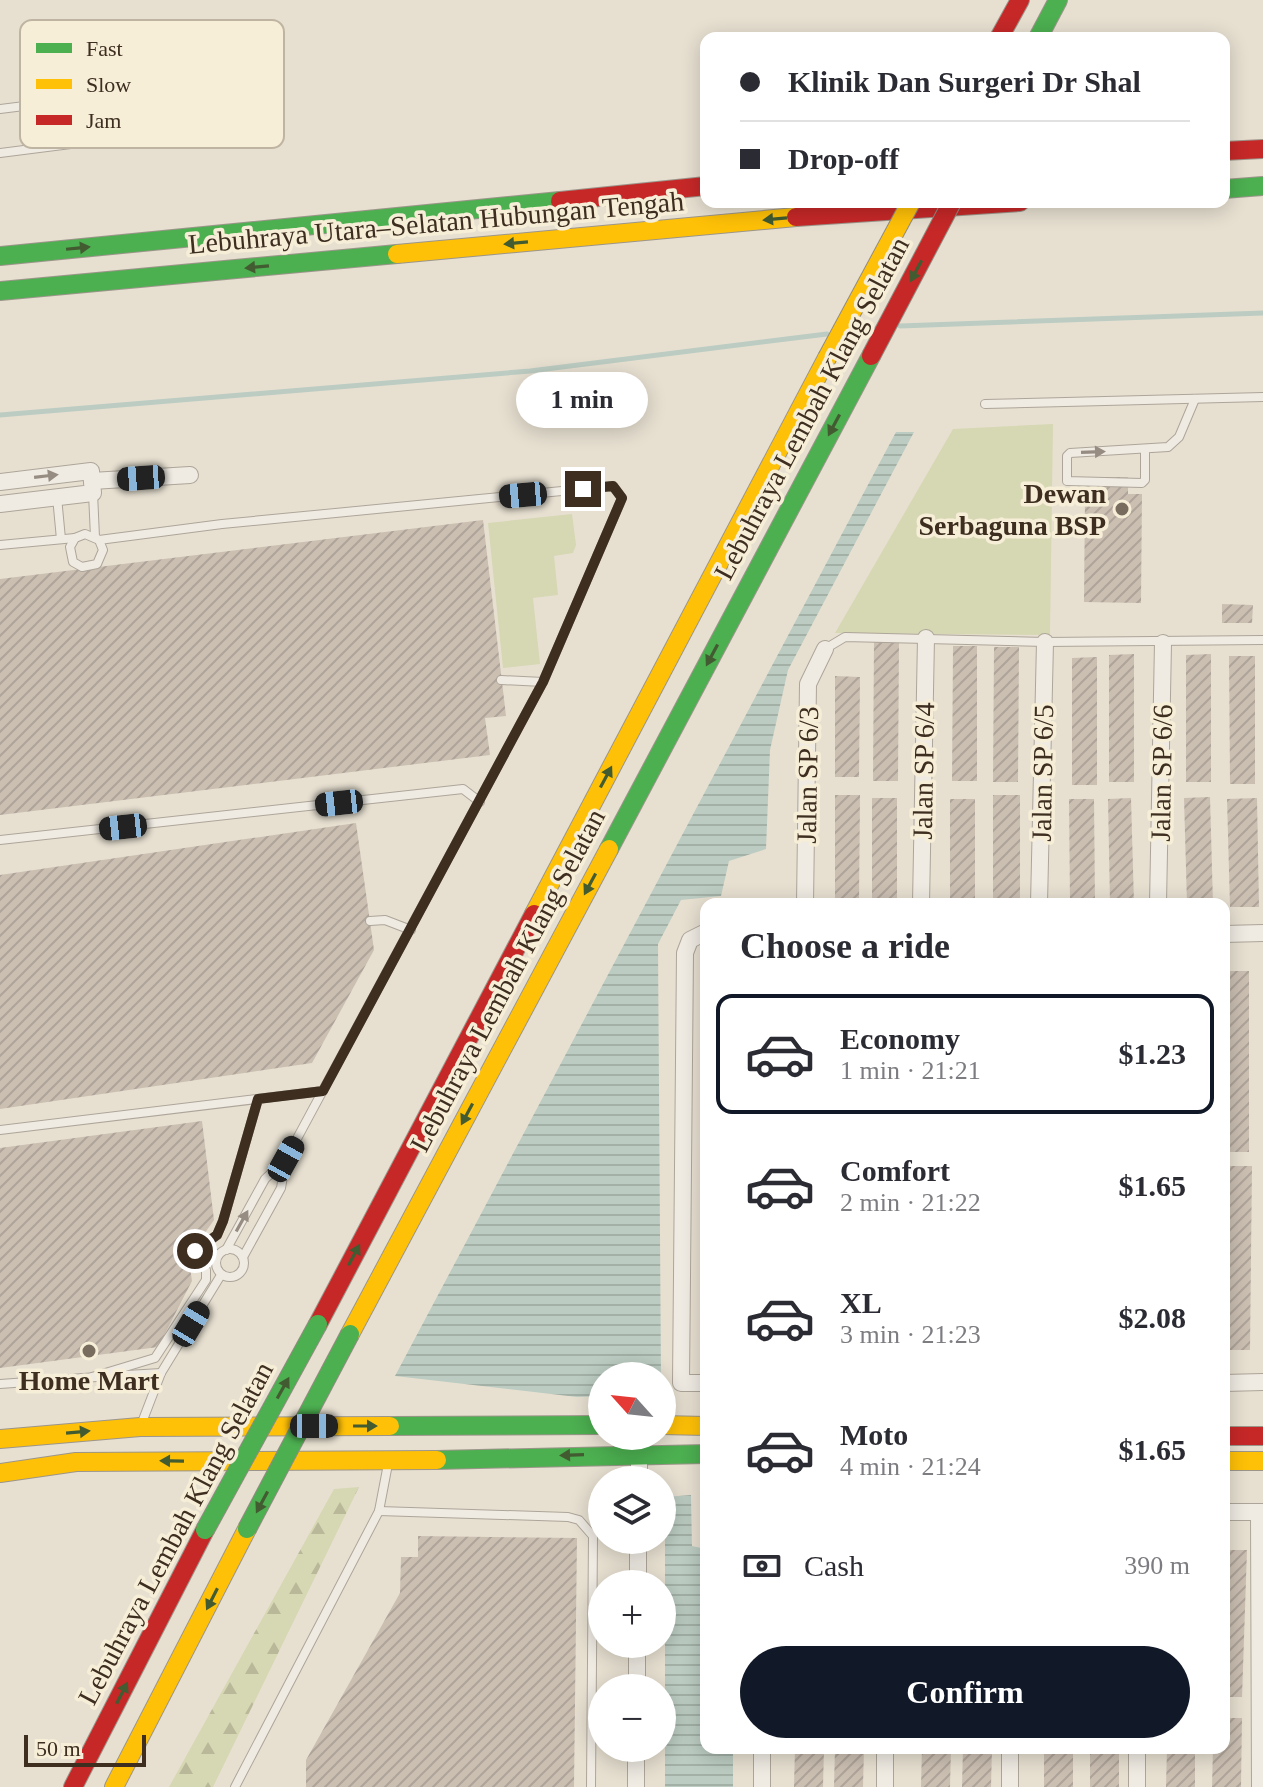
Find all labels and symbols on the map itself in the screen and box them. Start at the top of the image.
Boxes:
legend [20,20,284,148]
text: Fast [86,36,123,61]
text: Slow [86,72,131,97]
text: Jam [86,108,121,133]
street label: Lebuhraya Utara–Selatan Hubungan Tengah [187,185,685,260]
one-way arrow [762,213,787,226]
street label: Lebuhraya Lembah Klang Selatan [708,232,915,585]
one-way arrow [503,237,528,250]
one-way arrow [66,242,91,255]
one-way arrow [909,260,923,282]
one-way arrow [244,261,269,274]
callout: 1 min [517,373,649,429]
one-way arrow [827,414,841,437]
one-way arrow [1081,446,1106,459]
car [116,464,166,492]
one-way arrow [34,470,59,483]
route end [565,471,601,507]
place label: Dewan Serbaguna BSP [919,478,1106,541]
car [498,481,548,509]
marker: Dewan Serbaguna BSP [1113,500,1131,518]
one-way arrow [705,643,718,666]
street label: Jalan SP 6/4 [907,702,940,840]
street label: Jalan SP 6/5 [1026,704,1059,842]
street label: Jalan SP 6/6 [1145,704,1178,842]
street label: Jalan SP 6/3 [791,706,824,844]
one-way arrow [600,766,613,789]
car [314,789,364,817]
street label: Lebuhraya Lembah Klang Selatan [404,804,611,1157]
car [98,813,148,841]
one-way arrow [583,873,597,895]
one-way arrow [461,1102,474,1125]
car [264,1132,308,1186]
one-way arrow [235,1210,248,1233]
route start [177,1233,213,1269]
one-way arrow [348,1244,361,1267]
car [168,1297,214,1351]
marker: Home Mart [80,1342,98,1360]
street label: Lebuhraya Lembah Klang Selatan [72,1357,279,1710]
north arrow [588,1362,676,1450]
place label: Home Mart [19,1365,160,1396]
one-way arrow [276,1377,290,1400]
car [290,1414,338,1438]
one-way arrow [353,1420,378,1432]
one-way arrow [66,1425,91,1438]
one-way arrow [559,1449,584,1462]
one-way arrow [159,1455,184,1468]
one-way arrow [255,1491,268,1514]
one-way arrow [205,1587,218,1610]
one-way arrow [115,1681,128,1704]
scale bar [24,1731,146,1767]

